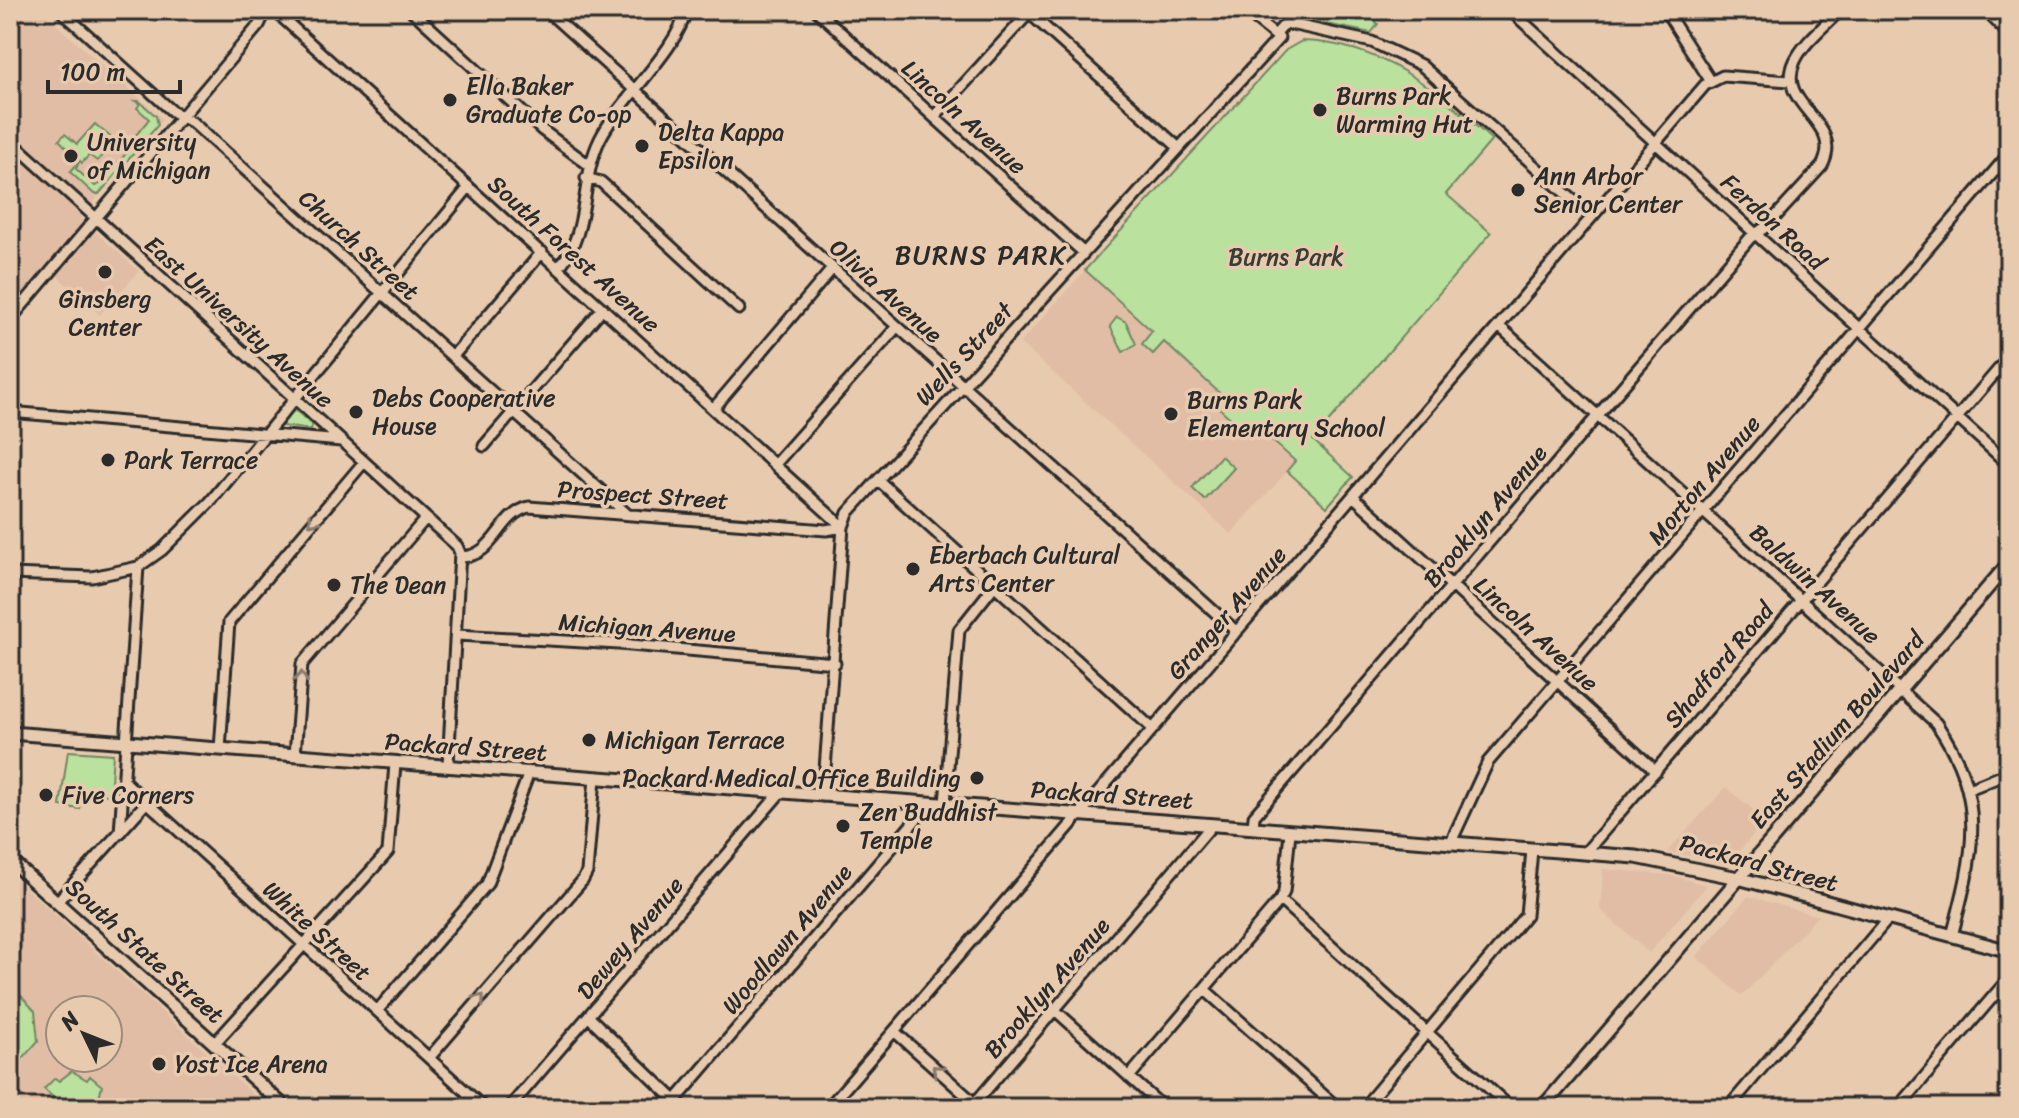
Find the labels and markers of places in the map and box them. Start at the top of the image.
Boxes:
place label: Ella Baker Graduate Co-op [466,65,632,135]
place label: Burns Park Warming Hut [1336,75,1473,145]
marker: Ella Baker Graduate Co-op [441,91,459,109]
marker: Burns Park Warming Hut [1311,101,1329,119]
place label: Delta Kappa Epsilon [658,111,784,181]
place label: University of Michigan [87,121,211,191]
marker: Delta Kappa Epsilon [633,137,651,155]
marker: University of Michigan [62,147,80,165]
place label: Ann Arbor Senior Center [1533,155,1684,225]
marker: Ann Arbor Senior Center [1509,181,1527,199]
marker: Ginsberg Center [96,263,114,281]
place label: Ginsberg Center [59,278,151,348]
place label: Debs Cooperative House [372,377,556,447]
place label: Burns Park Elementary School [1187,379,1386,449]
marker: Debs Cooperative House [347,403,365,421]
marker: Burns Park Elementary School [1162,405,1180,423]
place label: Park Terrace [124,439,258,481]
marker: Park Terrace [99,451,117,469]
place label: Eberbach Cultural Arts Center [928,534,1121,604]
marker: Eberbach Cultural Arts Center [904,560,922,578]
place label: The Dean [350,564,446,606]
marker: The Dean [325,576,343,594]
place label: Michigan Terrace [605,719,785,761]
marker: Michigan Terrace [580,731,598,749]
place label: Packard Medical Office Building [622,757,961,799]
marker: Packard Medical Office Building [968,769,986,787]
place label: Five Corners [62,774,194,816]
marker: Five Corners [37,786,55,804]
place label: Zen Buddhist Temple [859,791,998,861]
marker: Zen Buddhist Temple [834,817,852,835]
place label: Yost Ice Arena [175,1043,328,1085]
marker: Yost Ice Arena [150,1055,168,1073]

